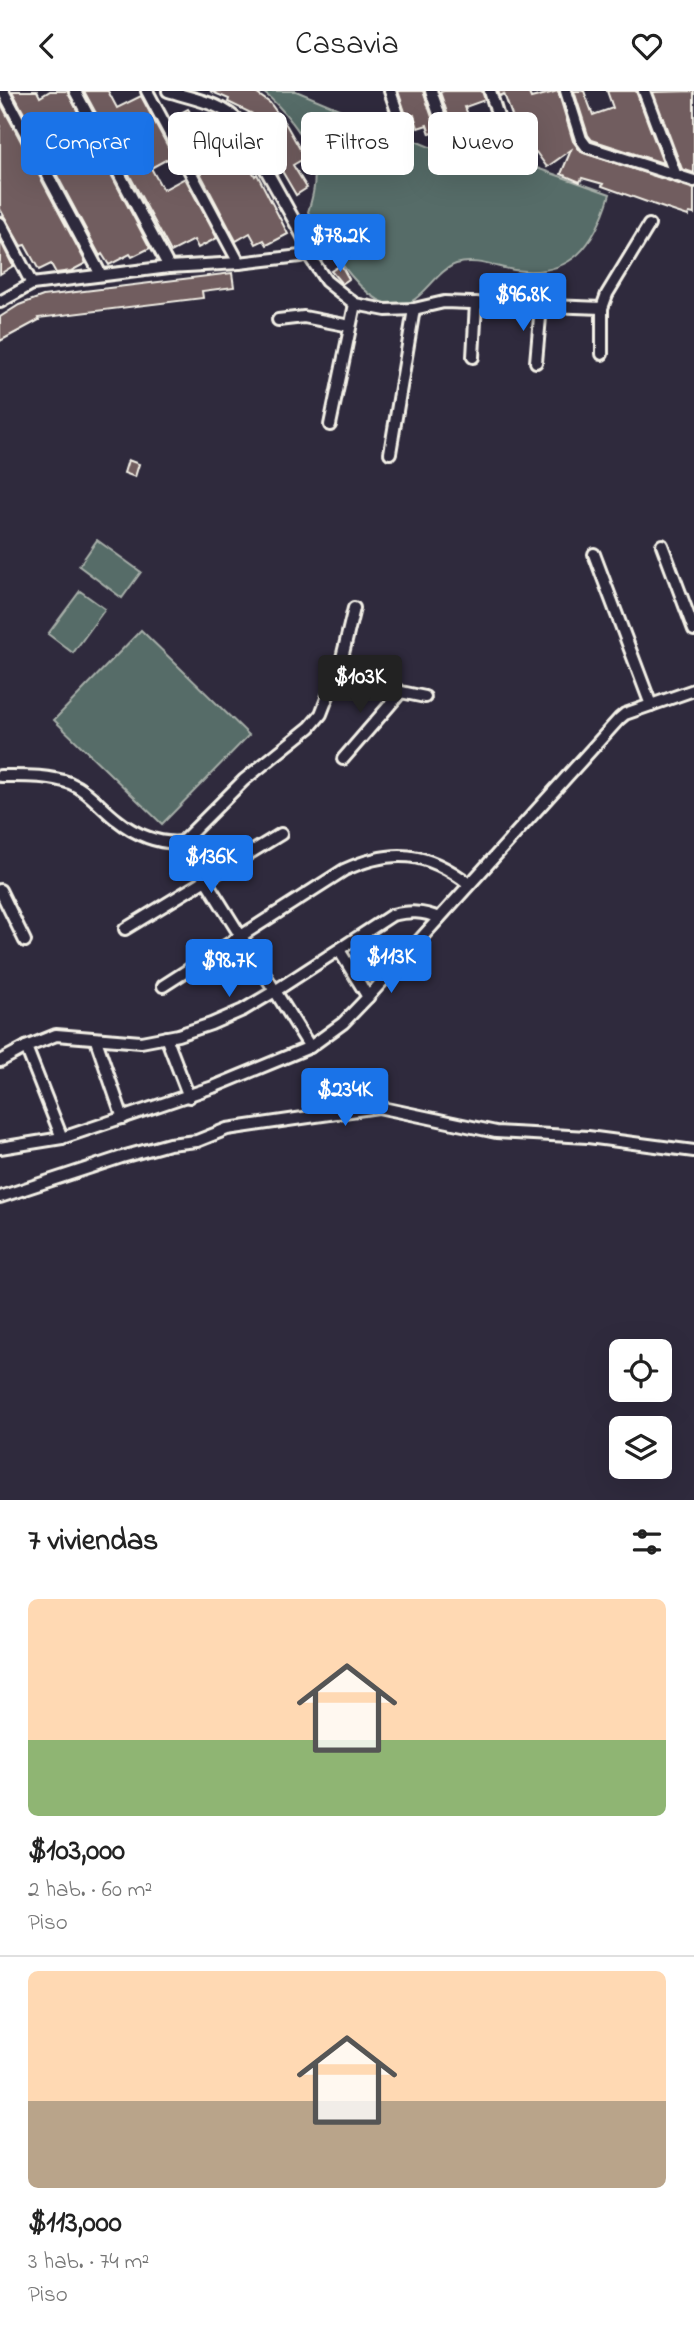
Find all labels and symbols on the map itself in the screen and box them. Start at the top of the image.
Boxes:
pin: $78.2K [283,215,397,274]
pin: $96.8K [466,273,580,333]
pin: $103K [311,655,409,715]
pin: $136K [162,835,260,895]
pin: $113K [342,935,440,995]
pin: $98.7K [172,939,286,999]
pin: $234K [296,1069,394,1128]

